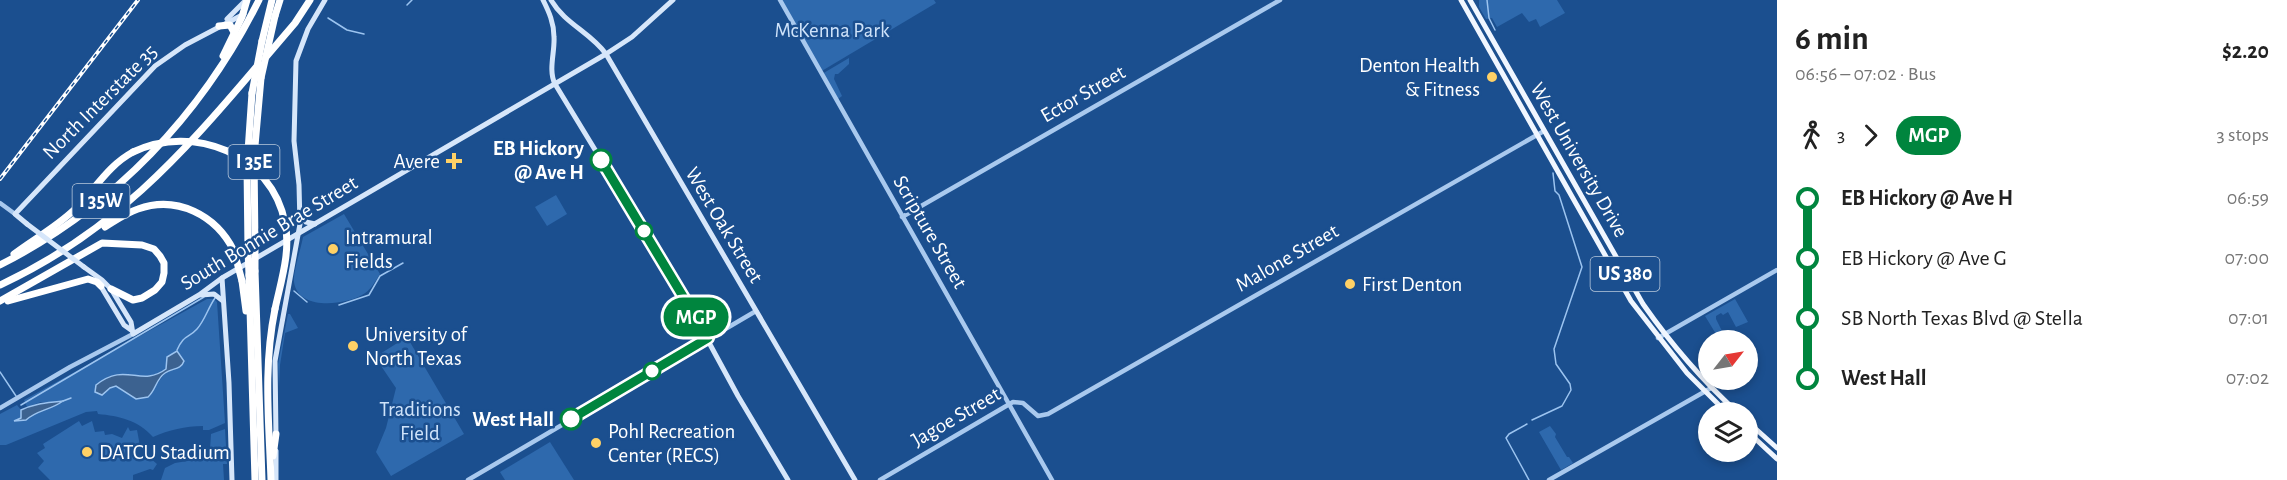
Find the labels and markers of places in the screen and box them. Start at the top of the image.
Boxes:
place label: Denton Health & Fitness [1359,55,1480,100]
marker: Denton Health & Fitness [1485,70,1499,84]
place label: EB Hickory @ Ave H [493,138,585,183]
marker: EB Hickory @ Ave H [590,149,612,171]
place label: Avere [394,151,440,172]
marker: Avere [445,152,463,170]
unlabelled marker [635,222,653,240]
place label: Intramural Fields [345,227,433,272]
marker: Intramural Fields [326,242,340,256]
place label: First Denton [1362,274,1462,295]
marker: First Denton [1343,277,1357,291]
place label: University of North Texas [365,324,469,369]
marker: University of North Texas [346,339,360,353]
unlabelled marker [643,362,661,380]
marker: West Hall [560,408,582,430]
place label: West Hall [472,409,554,430]
place label: Pohl Recreation Center (RECS) [608,421,735,466]
marker: Pohl Recreation Center (RECS) [589,436,603,450]
place label: DATCU Stadium [99,442,230,463]
marker: DATCU Stadium [80,445,94,459]

